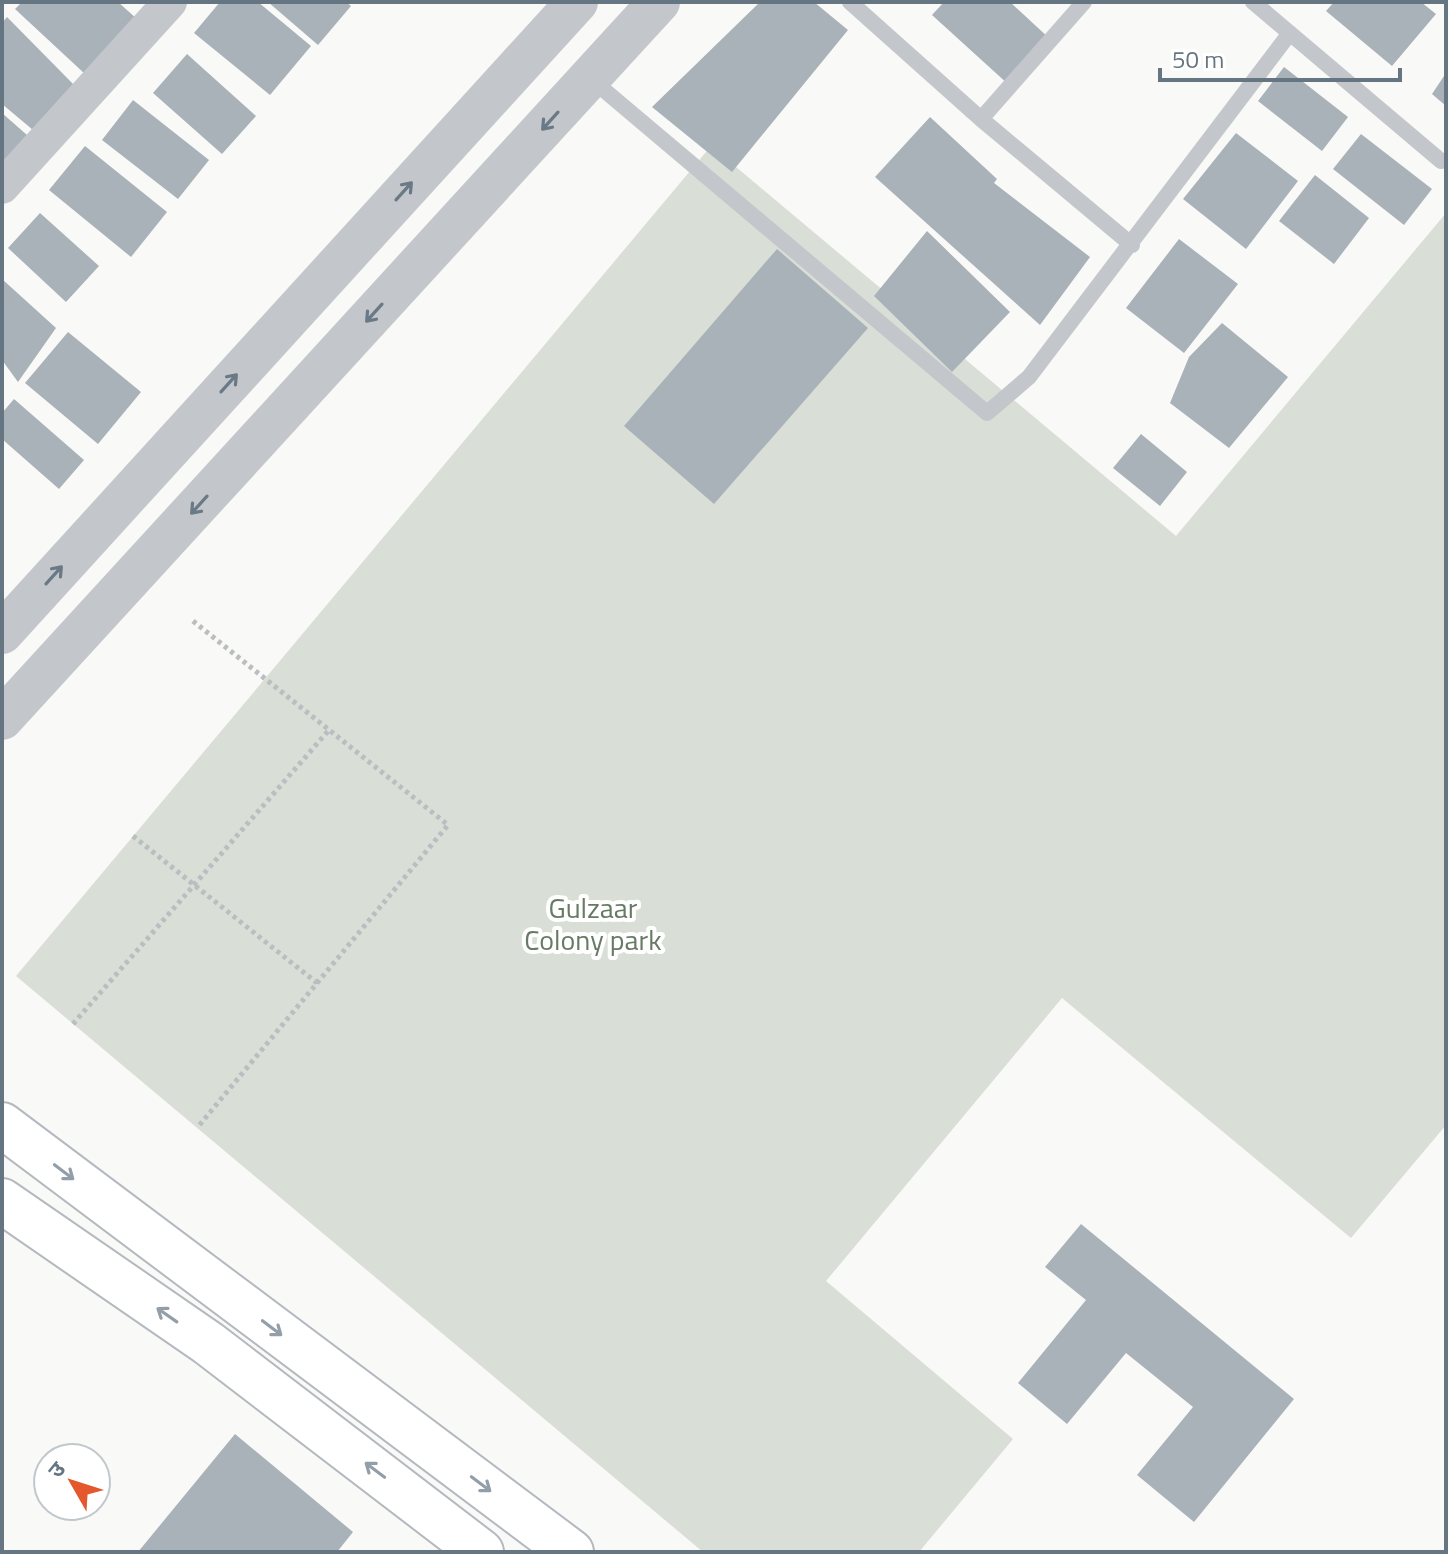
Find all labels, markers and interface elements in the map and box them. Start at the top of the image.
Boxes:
scale bar [1160,32,1400,82]
text: 50 m [1172,41,1224,77]
one-way arrow [541,111,559,131]
one-way arrow [395,181,413,201]
one-way arrow [365,303,384,323]
one-way arrow [220,373,239,393]
one-way arrow [190,494,208,514]
one-way arrow [45,566,63,586]
park label: Gulzaar Colony park [524,886,662,961]
one-way arrow [53,1164,75,1181]
one-way arrow [156,1307,178,1323]
one-way arrow [261,1320,283,1336]
north arrow [32,1442,112,1522]
text: उ [39,1453,74,1485]
one-way arrow [365,1462,386,1479]
one-way arrow [469,1476,491,1492]

